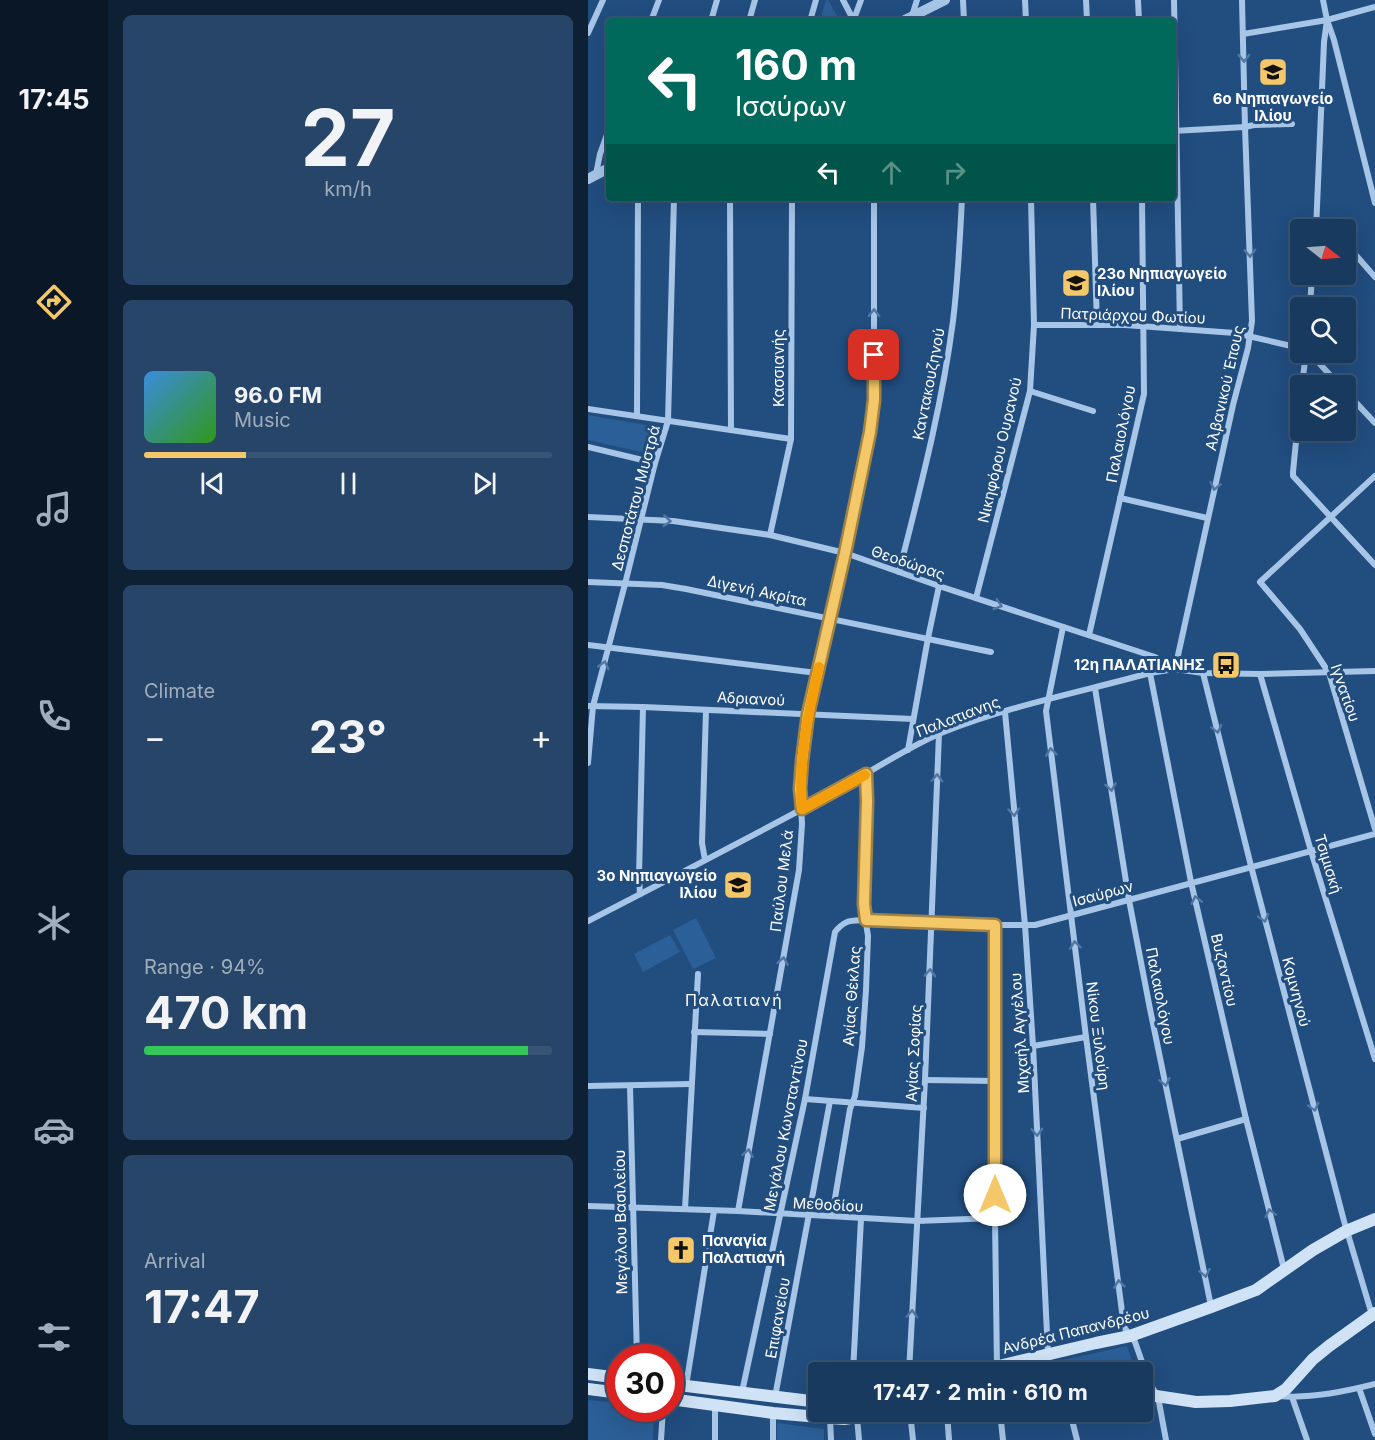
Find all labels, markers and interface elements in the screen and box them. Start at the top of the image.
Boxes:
text: 160 m [735,39,857,90]
icon: left [636,42,714,120]
one-way arrow [1238,54,1250,63]
school or university icon: 6ο Νηπιαγωγείο Ιλίου [1257,56,1289,88]
text: 17:45 [19,83,89,116]
place label: 6ο Νηπιαγωγείο Ιλίου [1213,89,1333,125]
text: 27 [301,90,395,185]
text: Ισαύρων [735,90,847,123]
icon: left [812,156,845,189]
icon: ahead [875,156,908,189]
icon: right [938,156,971,189]
text: km/h [324,177,372,201]
north arrow [1290,219,1356,285]
map controls [1290,219,1356,441]
one-way arrow [1243,249,1256,258]
place label: 23ο Νηπιαγωγείο Ιλίου [1097,264,1227,300]
school or university icon: 23ο Νηπιαγωγείο Ιλίου [1060,267,1092,299]
icon: directions [33,281,75,323]
button: search [1290,297,1356,363]
street label: Πατριάρχου Φωτίου [1060,303,1206,328]
one-way arrow [868,309,880,318]
street label: Αλβανικού Έπους [1201,323,1248,452]
street label: Καντακουζηνού [908,326,949,442]
street label: Κασσιανής [769,329,788,407]
pin [848,329,899,380]
icon: arrive [857,338,890,371]
street label: Νικηφόρου Ουρανού [973,375,1026,525]
button: layers [1290,375,1356,441]
text: 96.0 FM [234,382,322,408]
street label: Παλαιολόγου [1102,384,1139,484]
text: Music [234,408,291,432]
street label: Δεσποτάτου Μυστρά [607,423,664,573]
icon: previous [196,467,229,500]
icon: pause [332,467,365,500]
icon: next [468,467,501,500]
one-way arrow [1209,481,1222,491]
icon: music [33,488,75,530]
one-way arrow [663,514,672,527]
street label: Θεοδώρας [869,541,948,584]
street label: Διγενή Ακρίτα [706,571,808,610]
one-way arrow [992,598,1003,610]
bus stop icon: 12η ΠΑΛΑΤΙΑΝΗΣ [1210,649,1242,681]
place label: 12η ΠΑΛΑΤΙΑΝΗΣ [1074,655,1205,674]
one-way arrow [597,660,609,670]
street label: Ιγνατίου [1327,661,1364,724]
text: Climate [144,679,215,703]
street label: Αδριανού [716,687,786,710]
street label: Παλατιανης [913,692,1002,741]
icon: phone [33,695,75,737]
text: 23° [309,709,387,764]
text: − [144,717,166,757]
text: + [530,717,552,757]
one-way arrow [1209,724,1222,734]
one-way arrow [1046,747,1058,756]
one-way arrow [931,773,944,782]
one-way arrow [1105,782,1117,792]
one-way arrow [1007,807,1020,816]
street label: Παύλου Μελά [766,829,797,933]
street label: Τσιμισκή [1310,832,1346,896]
place label: 3ο Νηπιαγωγείο Ιλίου [596,866,717,902]
school or university icon: 3ο Νηπιαγωγείο Ιλίου [722,869,754,901]
street label: Ισαύρων [1070,876,1135,911]
one-way arrow [1190,895,1203,905]
icon: climate [33,902,75,944]
one-way arrow [1257,913,1270,923]
street label: Βυζαντίου [1207,932,1242,1008]
one-way arrow [1069,941,1082,950]
street label: Αγίας Θέκλας [839,945,864,1047]
street label: Παλαιολόγου [1142,946,1179,1046]
text: Range · 94% [144,955,266,979]
street label: Κομνηνού [1278,955,1315,1029]
one-way arrow [776,957,789,967]
one-way arrow [923,968,936,977]
street label: Μιχαήλ Αγγέλου [1006,972,1033,1094]
street label: Νίκου Ξυλούρη [1082,980,1115,1091]
text: 470 km [144,985,308,1040]
district label: Παλατιανή [685,990,783,1010]
street label: Αγίας Σοφίας [901,1004,926,1102]
street label: Μεγάλου Κωνσταντίνου [759,1037,812,1213]
one-way arrow [1158,1077,1171,1087]
one-way arrow [1306,1102,1319,1112]
icon: car [33,1109,75,1151]
one-way arrow [1031,1127,1044,1136]
one-way arrow [742,1149,754,1158]
street label: Μεγάλου Βασιλείου [610,1150,631,1294]
position arrow [963,1163,1027,1227]
street label: Μεθοδίου [792,1193,864,1216]
one-way arrow [1264,1208,1277,1218]
place label: Παναγία Παλατιανή [702,1231,785,1267]
church icon: Παναγία Παλατιανή [665,1234,697,1266]
text: Arrival [144,1249,206,1273]
one-way arrow [1197,1268,1210,1278]
street label: Επιφανείου [761,1276,794,1360]
text: 17:47 [144,1279,260,1334]
one-way arrow [1113,1280,1126,1289]
street label: Ανδρέα Παπανδρέου [1000,1303,1151,1358]
one-way arrow [906,1310,919,1319]
icon: filters [33,1316,75,1358]
speed limit sign: 30 [606,1344,684,1422]
text: 17:47 · 2 min · 610 m [873,1379,1088,1405]

